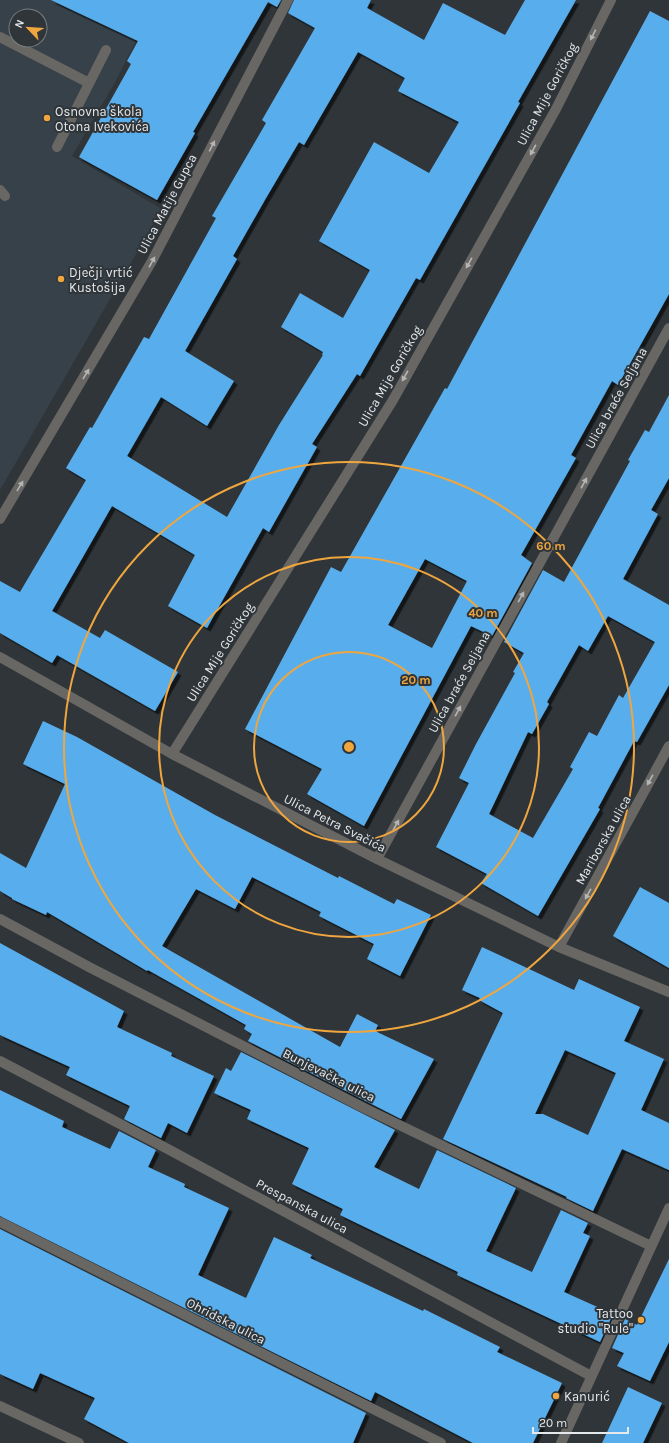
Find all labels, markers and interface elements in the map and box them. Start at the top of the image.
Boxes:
north arrow [8,8,48,48]
text: N [12,18,27,30]
one-way arrow [590,29,597,40]
street label: Ulica Mije Goričkog [514,39,581,148]
place label: Osnovna škola Otona Ivekovića [55,104,149,134]
marker: Osnovna škola Otona Ivekovića [42,113,52,123]
one-way arrow [209,141,215,152]
one-way arrow [529,144,536,156]
street label: Ulica Matije Gupca [134,151,200,257]
one-way arrow [148,256,155,267]
one-way arrow [466,257,472,269]
place label: Dječji vrtić Kustošija [69,265,133,295]
marker: Dječji vrtić Kustošija [56,274,66,284]
street label: Ulica Mije Goričkog [355,322,425,429]
street label: Ulica braće Seljana [582,345,650,451]
one-way arrow [82,368,89,380]
one-way arrow [402,371,409,382]
one-way arrow [580,477,587,489]
one-way arrow [16,480,23,492]
text: 60 m [536,539,566,553]
one-way arrow [518,591,524,603]
street label: Ulica Mije Goričkog [183,599,257,704]
text: 40 m [468,606,498,620]
street label: Ulica braće Seljana [425,629,493,735]
text: 20 m [401,673,431,687]
one-way arrow [455,705,462,717]
centre of rings [342,740,356,754]
one-way arrow [647,774,654,786]
street label: Ulica Petra Svačića [281,791,389,855]
street label: Mariborska ulica [572,793,634,887]
one-way arrow [392,819,399,831]
one-way arrow [585,888,591,900]
street label: Bunjevačka ulica [280,1045,378,1105]
street label: Prespanska ulica [254,1176,350,1236]
street label: Ohridska ulica [184,1295,268,1347]
place label: Tattoo studio "Rule" [558,1306,633,1336]
marker: Tattoo studio "Rule" [636,1315,646,1325]
place label: Kanurić [564,1389,610,1404]
marker: Kanurić [551,1391,561,1401]
scale bar [533,1409,628,1435]
text: 20 m [539,1416,567,1430]

